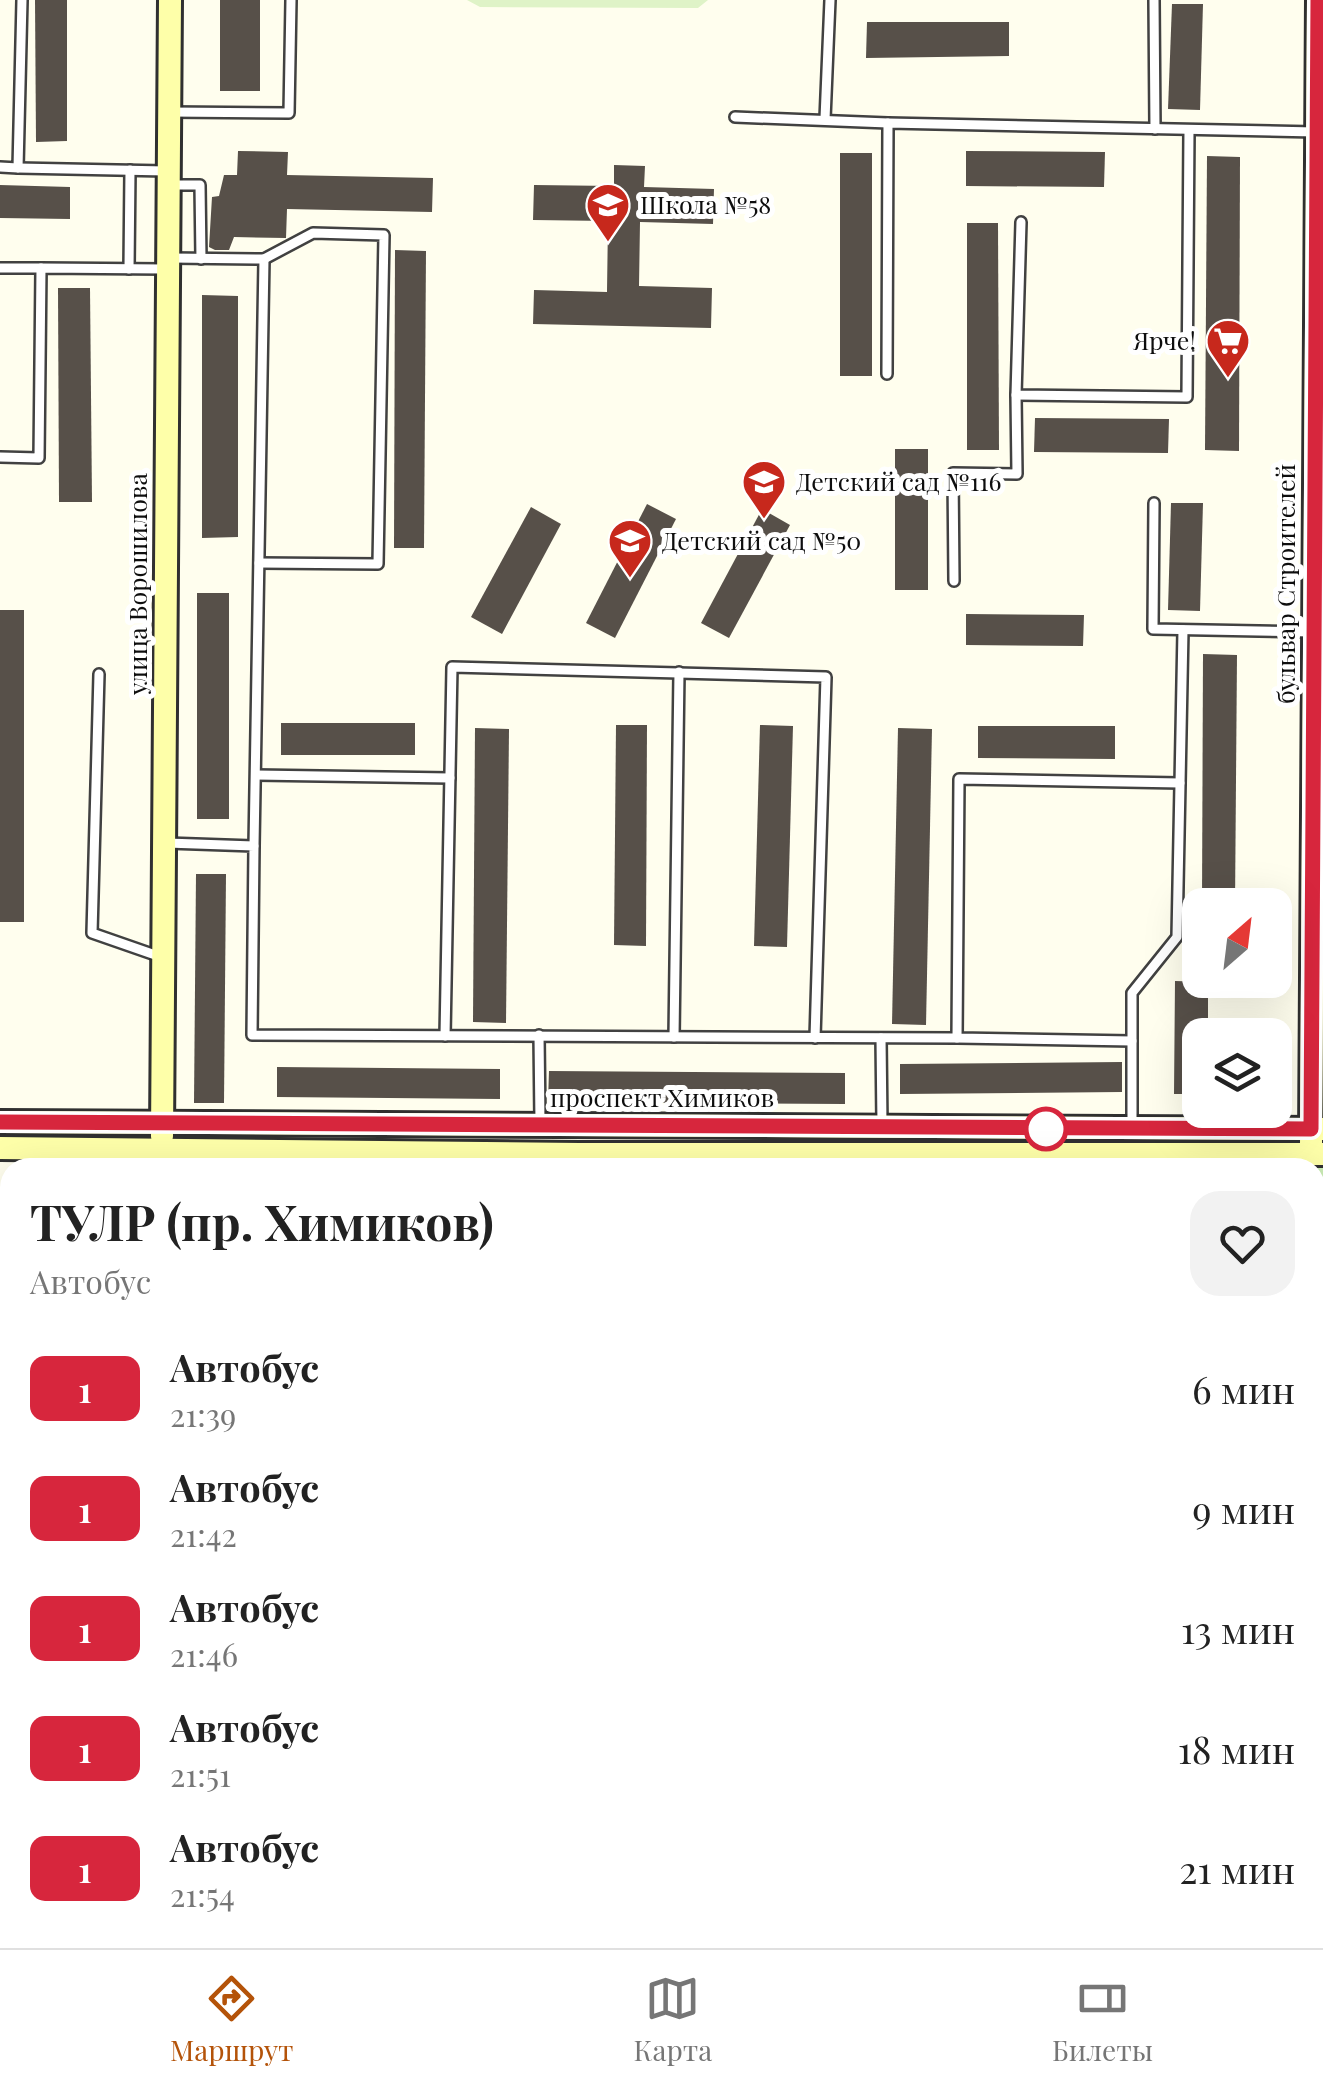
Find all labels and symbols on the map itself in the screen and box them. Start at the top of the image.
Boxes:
school or university icon: Школа №58 [585,182,631,243]
place label: Школа №58 [640,187,771,220]
supermarket icon: Ярче! [1205,318,1251,379]
place label: Ярче! [1132,323,1196,356]
school or university icon: Детский сад №116 [741,459,787,520]
place label: Детский сад №116 [796,464,1001,497]
street label: бульвар Строителей [1268,464,1301,704]
street label: улица Ворошилова [120,473,153,696]
school or university icon: Детский сад №50 [607,518,653,579]
place label: Детский сад №50 [662,523,861,556]
north arrow [1182,888,1292,998]
street label: проспект Химиков [550,1080,774,1113]
unlabelled marker [1025,1108,1067,1150]

